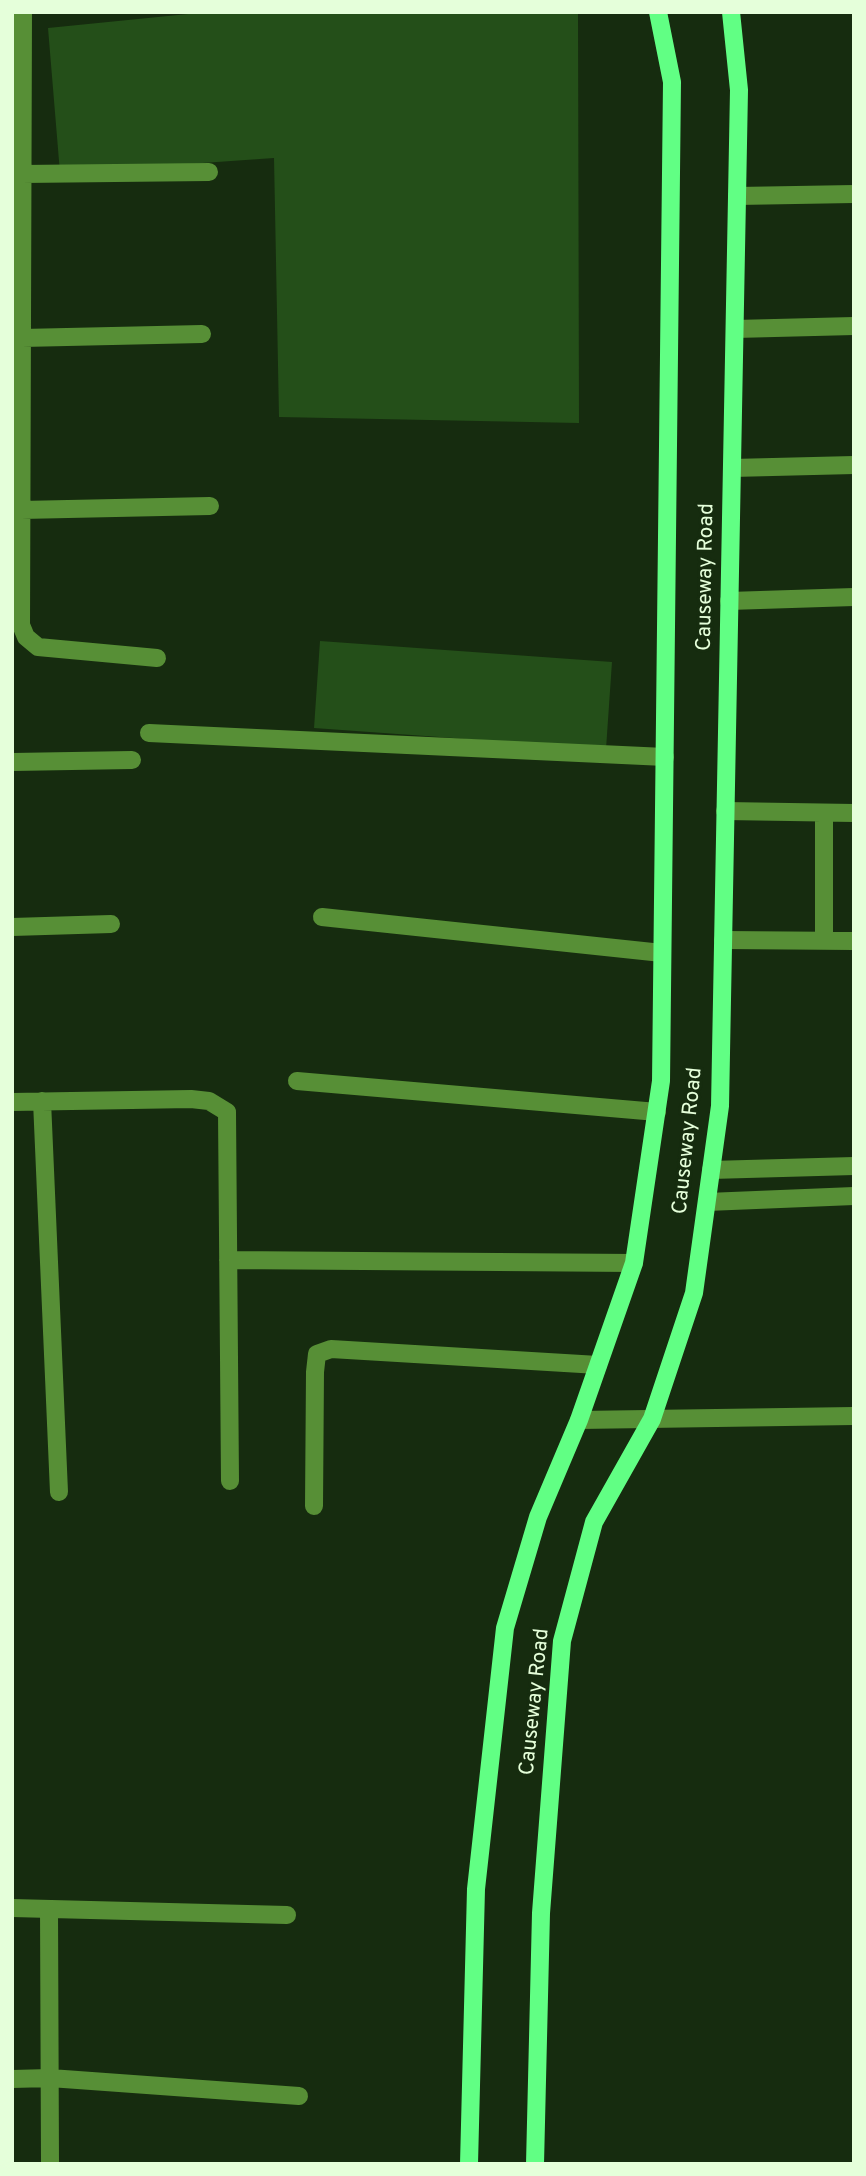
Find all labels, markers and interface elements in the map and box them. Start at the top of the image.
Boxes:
street label: Causeway Road [693,503,721,651]
street label: Causeway Road [669,1066,709,1216]
street label: Causeway Road [516,1627,556,1777]

